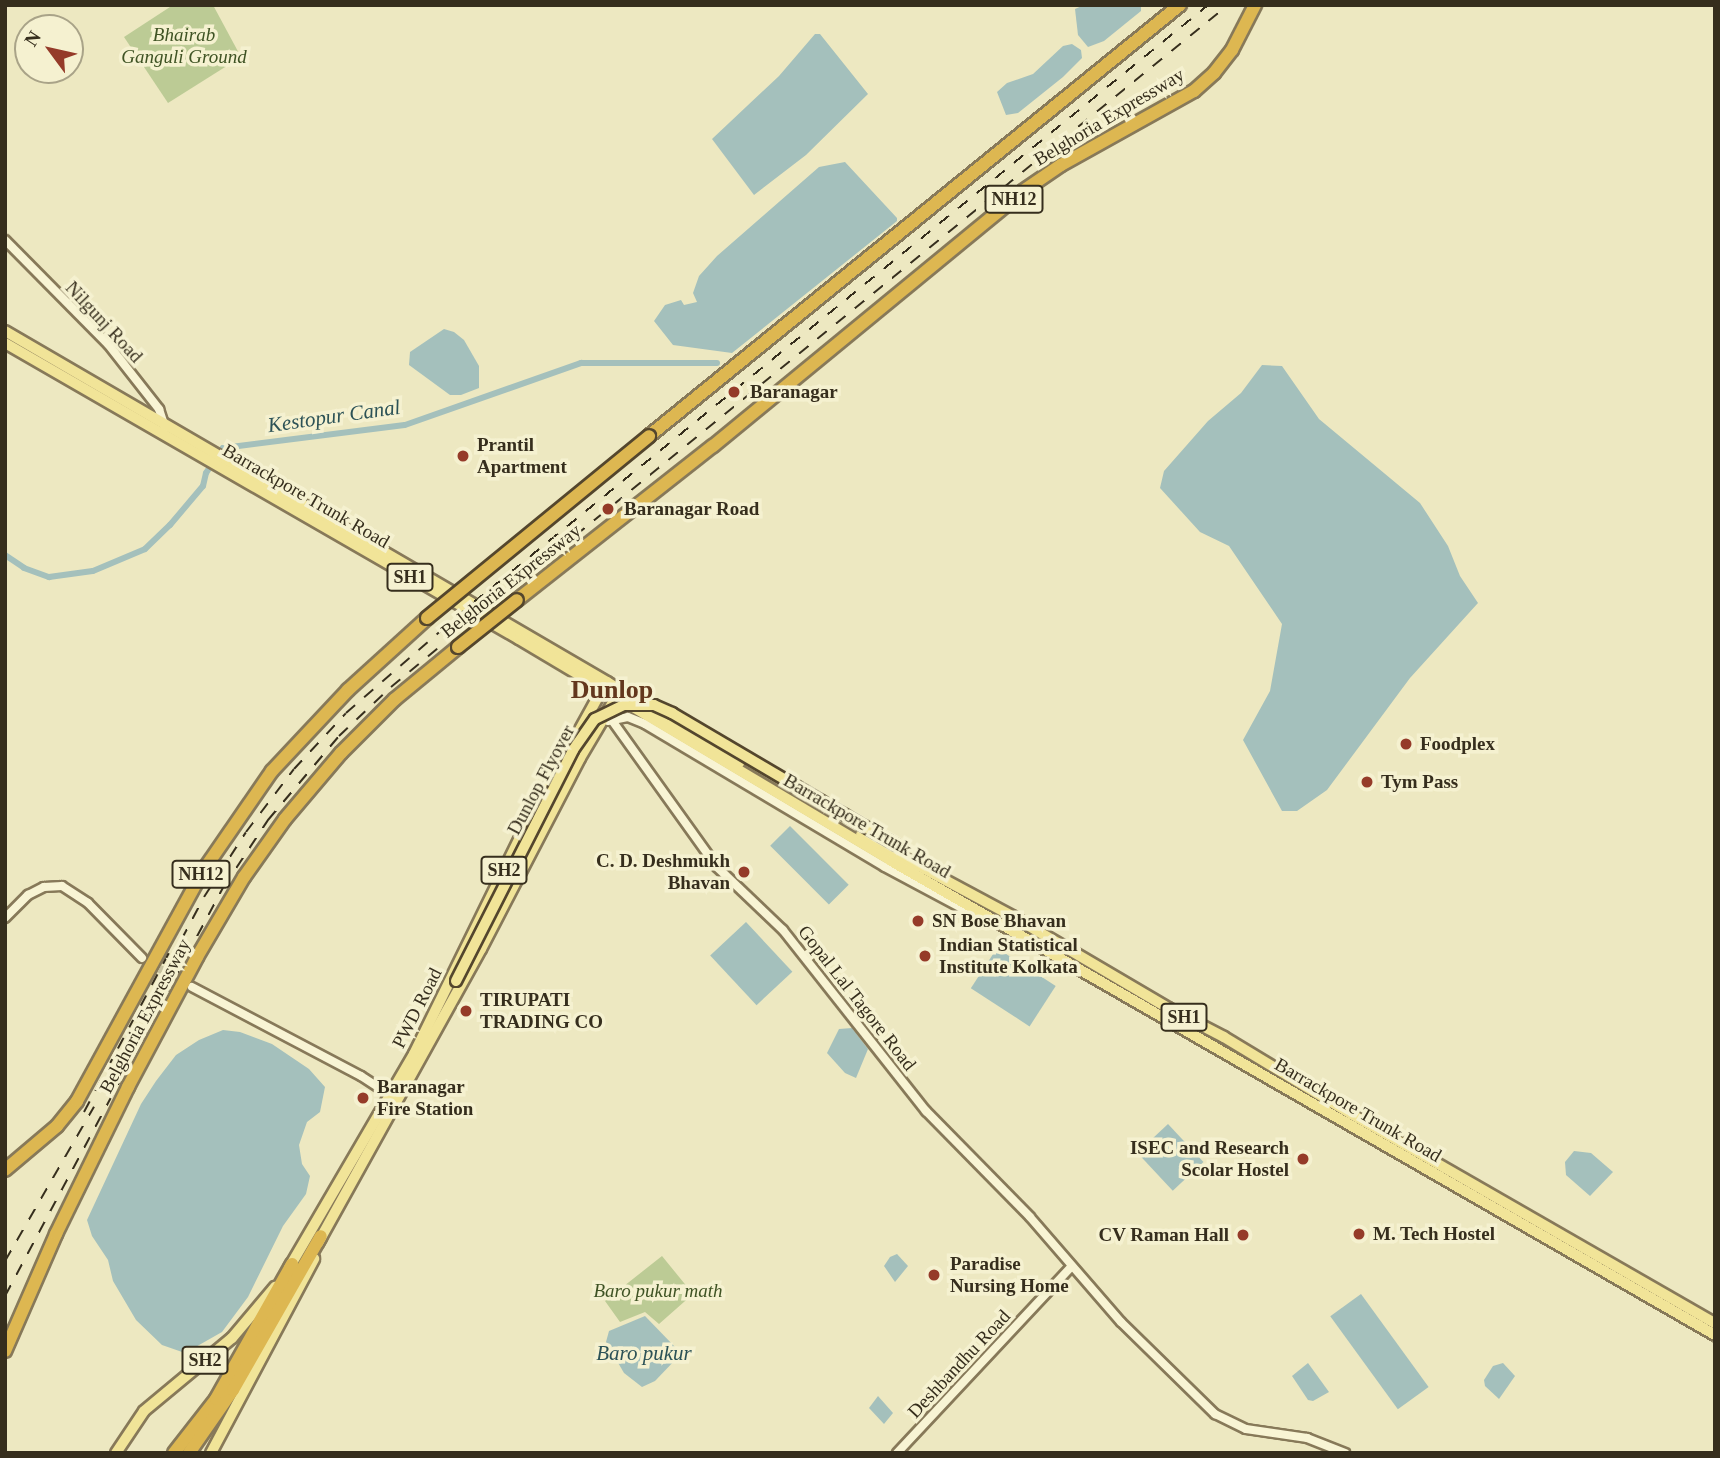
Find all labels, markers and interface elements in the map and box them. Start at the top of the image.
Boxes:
north arrow [14,14,84,84]
park label: Bhairab Ganguli Ground [121,24,247,68]
text: N [20,27,45,50]
street label: Belghoria Expressway [1030,63,1188,171]
road number: NH12 [984,184,1044,214]
street label: Nilgunj Road [61,277,147,367]
place label: Baranagar [750,381,838,403]
marker: Baranagar [724,382,744,402]
water label: Kestopur Canal [266,394,402,438]
place label: Prantil Apartment [477,434,567,478]
street label: Barrackpore Trunk Road [218,439,394,553]
marker: Prantil Apartment [455,448,471,464]
place label: Baranagar Road [624,498,760,520]
marker: Baranagar Road [598,499,618,519]
street label: Belghoria Expressway [436,519,586,643]
road number: SH1 [386,562,434,592]
district label: Dunlop [571,674,653,706]
street label: Dunlop Flyover [503,721,579,839]
place label: Foodplex [1420,733,1495,755]
marker: Foodplex [1398,736,1414,752]
street label: Barrackpore Trunk Road [779,769,955,883]
place label: Tym Pass [1381,771,1458,793]
marker: Tym Pass [1359,774,1375,790]
place label: C. D. Deshmukh Bhavan [596,850,730,894]
road number: SH2 [480,856,528,884]
road number: NH12 [171,860,231,888]
marker: C. D. Deshmukh Bhavan [736,864,752,880]
place label: SN Bose Bhavan [932,910,1066,932]
marker: SN Bose Bhavan [910,913,926,929]
street label: Gopal Lal Tagore Road [793,921,921,1075]
place label: Indian Statistical Institute Kolkata [939,934,1078,978]
street label: Belghoria Expressway [95,935,195,1097]
marker: Indian Statistical Institute Kolkata [917,948,933,964]
street label: PWD Road [387,964,447,1052]
place label: TIRUPATI TRADING CO [480,989,603,1033]
road number: SH1 [1160,1002,1208,1032]
marker: TIRUPATI TRADING CO [458,1003,474,1019]
street label: Barrackpore Trunk Road [1270,1053,1446,1167]
place label: Baranagar Fire Station [377,1076,473,1120]
marker: Baranagar Fire Station [355,1090,371,1106]
place label: ISEC and Research Scolar Hostel [1130,1137,1289,1181]
marker: ISEC and Research Scolar Hostel [1295,1151,1311,1167]
place label: M. Tech Hostel [1373,1223,1495,1245]
place label: CV Raman Hall [1098,1224,1229,1246]
marker: M. Tech Hostel [1351,1226,1367,1242]
marker: CV Raman Hall [1235,1227,1251,1243]
place label: Paradise Nursing Home [950,1253,1069,1297]
marker: Paradise Nursing Home [924,1265,944,1285]
park label: Baro pukur math [593,1280,723,1302]
street label: Deshbandhu Road [903,1305,1015,1423]
water label: Baro pukur [596,1340,692,1366]
road number: SH2 [180,1345,230,1374]

